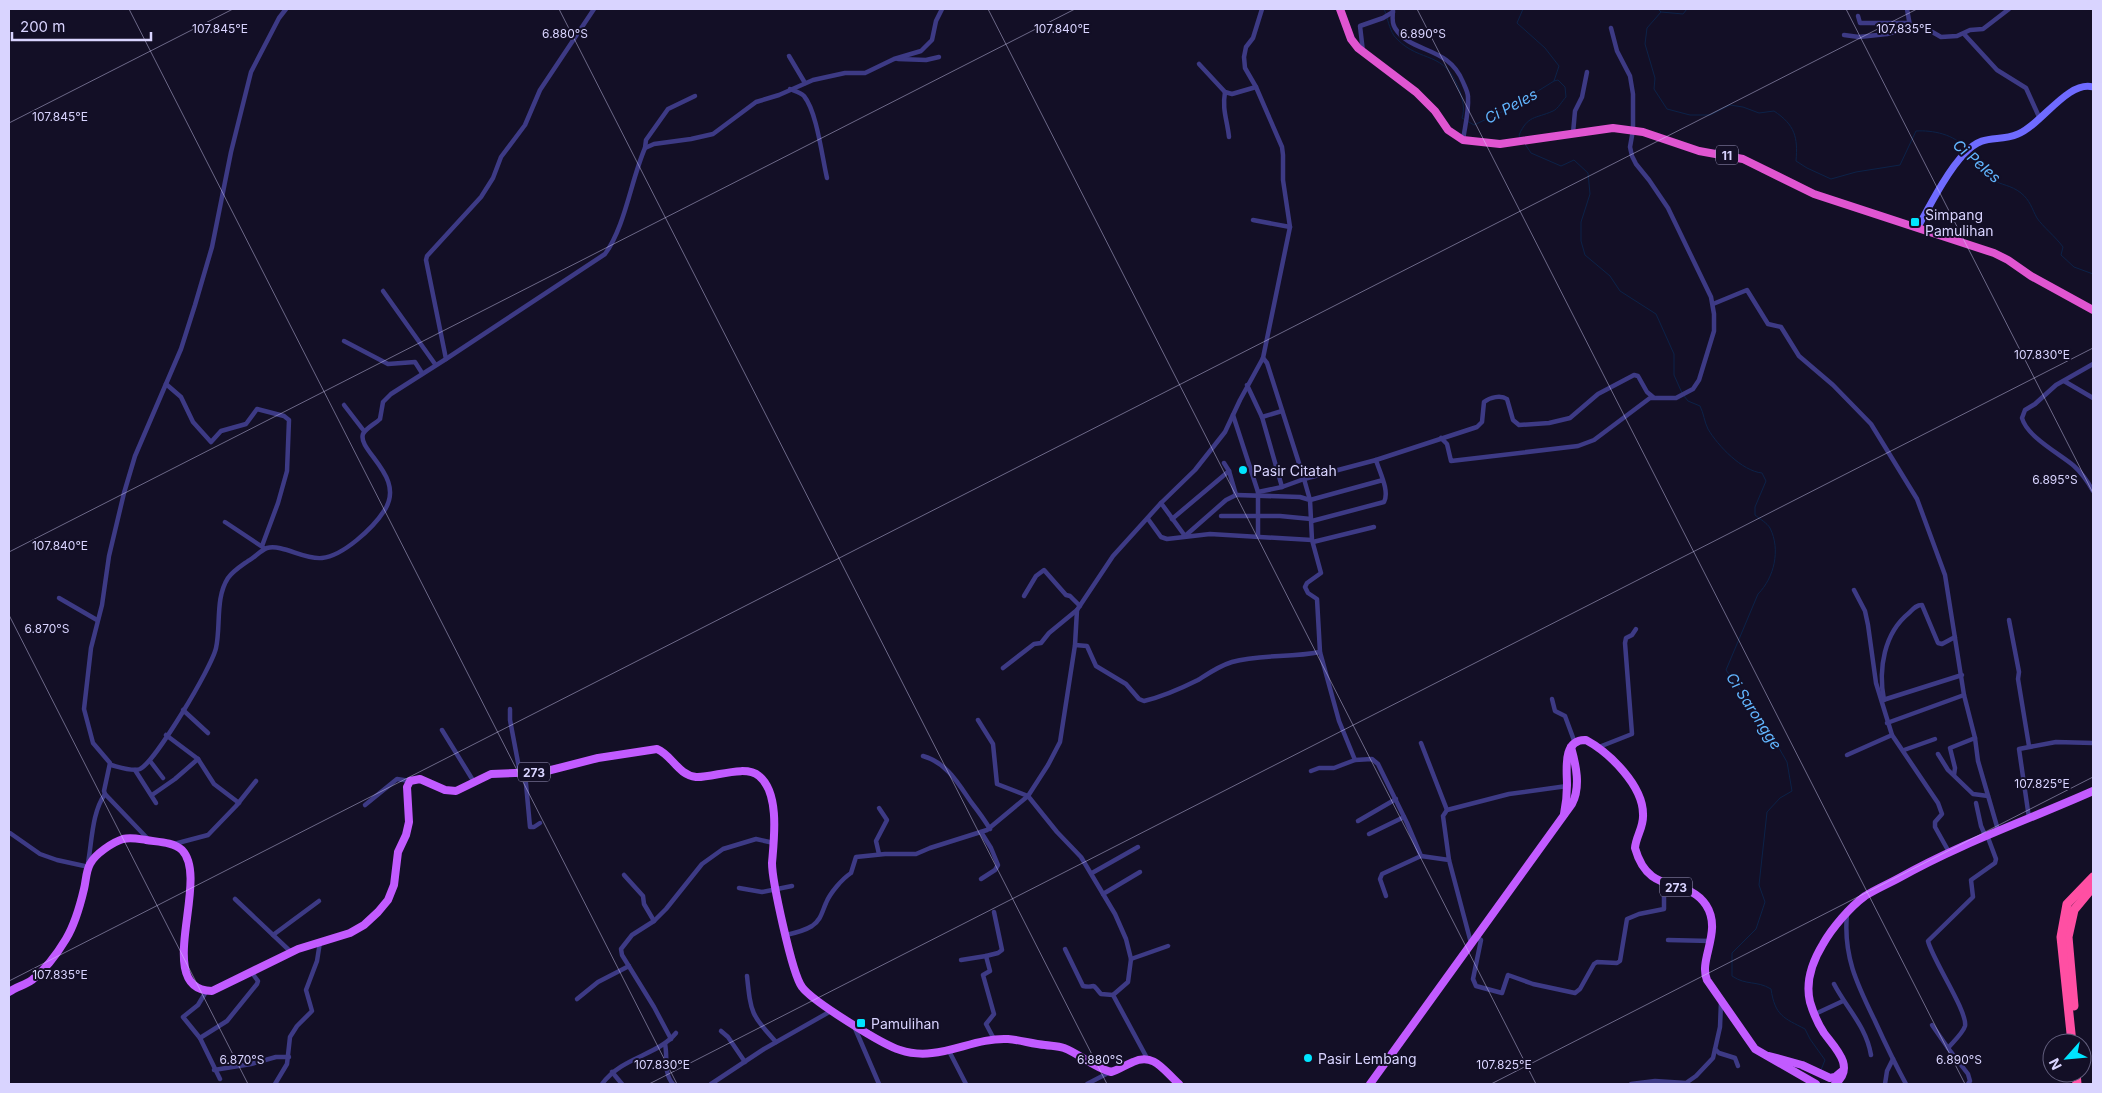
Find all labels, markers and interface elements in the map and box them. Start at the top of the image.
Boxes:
scale bar [12,10,151,42]
text: 200 m [20,17,65,36]
text: 107.845°E [192,21,248,36]
text: 107.840°E [1034,21,1090,36]
text: 107.835°E [1876,21,1932,36]
text: 6.880°S [542,26,588,41]
text: 6.890°S [1400,26,1446,41]
water label: Ci Peles [1481,84,1541,128]
text: 107.845°E [32,109,88,124]
water label: Ci Peles [1949,135,2005,187]
road number: 11 [1716,146,1738,164]
place label: Simpang Pamulihan [1925,206,1994,239]
marker: Simpang Pamulihan [1909,216,1921,228]
text: 107.830°E [2014,347,2070,362]
place label: Pasir Citatah [1253,462,1337,479]
marker: Pasir Citatah [1237,464,1249,476]
text: 6.895°S [2032,472,2078,487]
text: 107.840°E [32,538,88,553]
text: 6.870°S [25,621,70,636]
water label: Ci Sarongge [1722,669,1786,753]
road number: 273 [518,762,550,782]
text: 107.825°E [2014,776,2070,791]
road number: 273 [1660,878,1692,896]
text: 107.835°E [32,967,88,982]
place label: Pamulihan [871,1015,940,1032]
marker: Pamulihan [855,1017,867,1029]
north arrow [2042,1033,2092,1083]
place label: Pasir Lembang [1318,1050,1417,1067]
text: 6.870°S [220,1052,265,1067]
text: 6.880°S [1077,1052,1123,1067]
marker: Pasir Lembang [1302,1052,1314,1064]
text: 6.890°S [1936,1052,1982,1067]
text: N [2045,1056,2065,1073]
text: 107.830°E [634,1057,690,1072]
text: 107.825°E [1476,1057,1532,1072]

